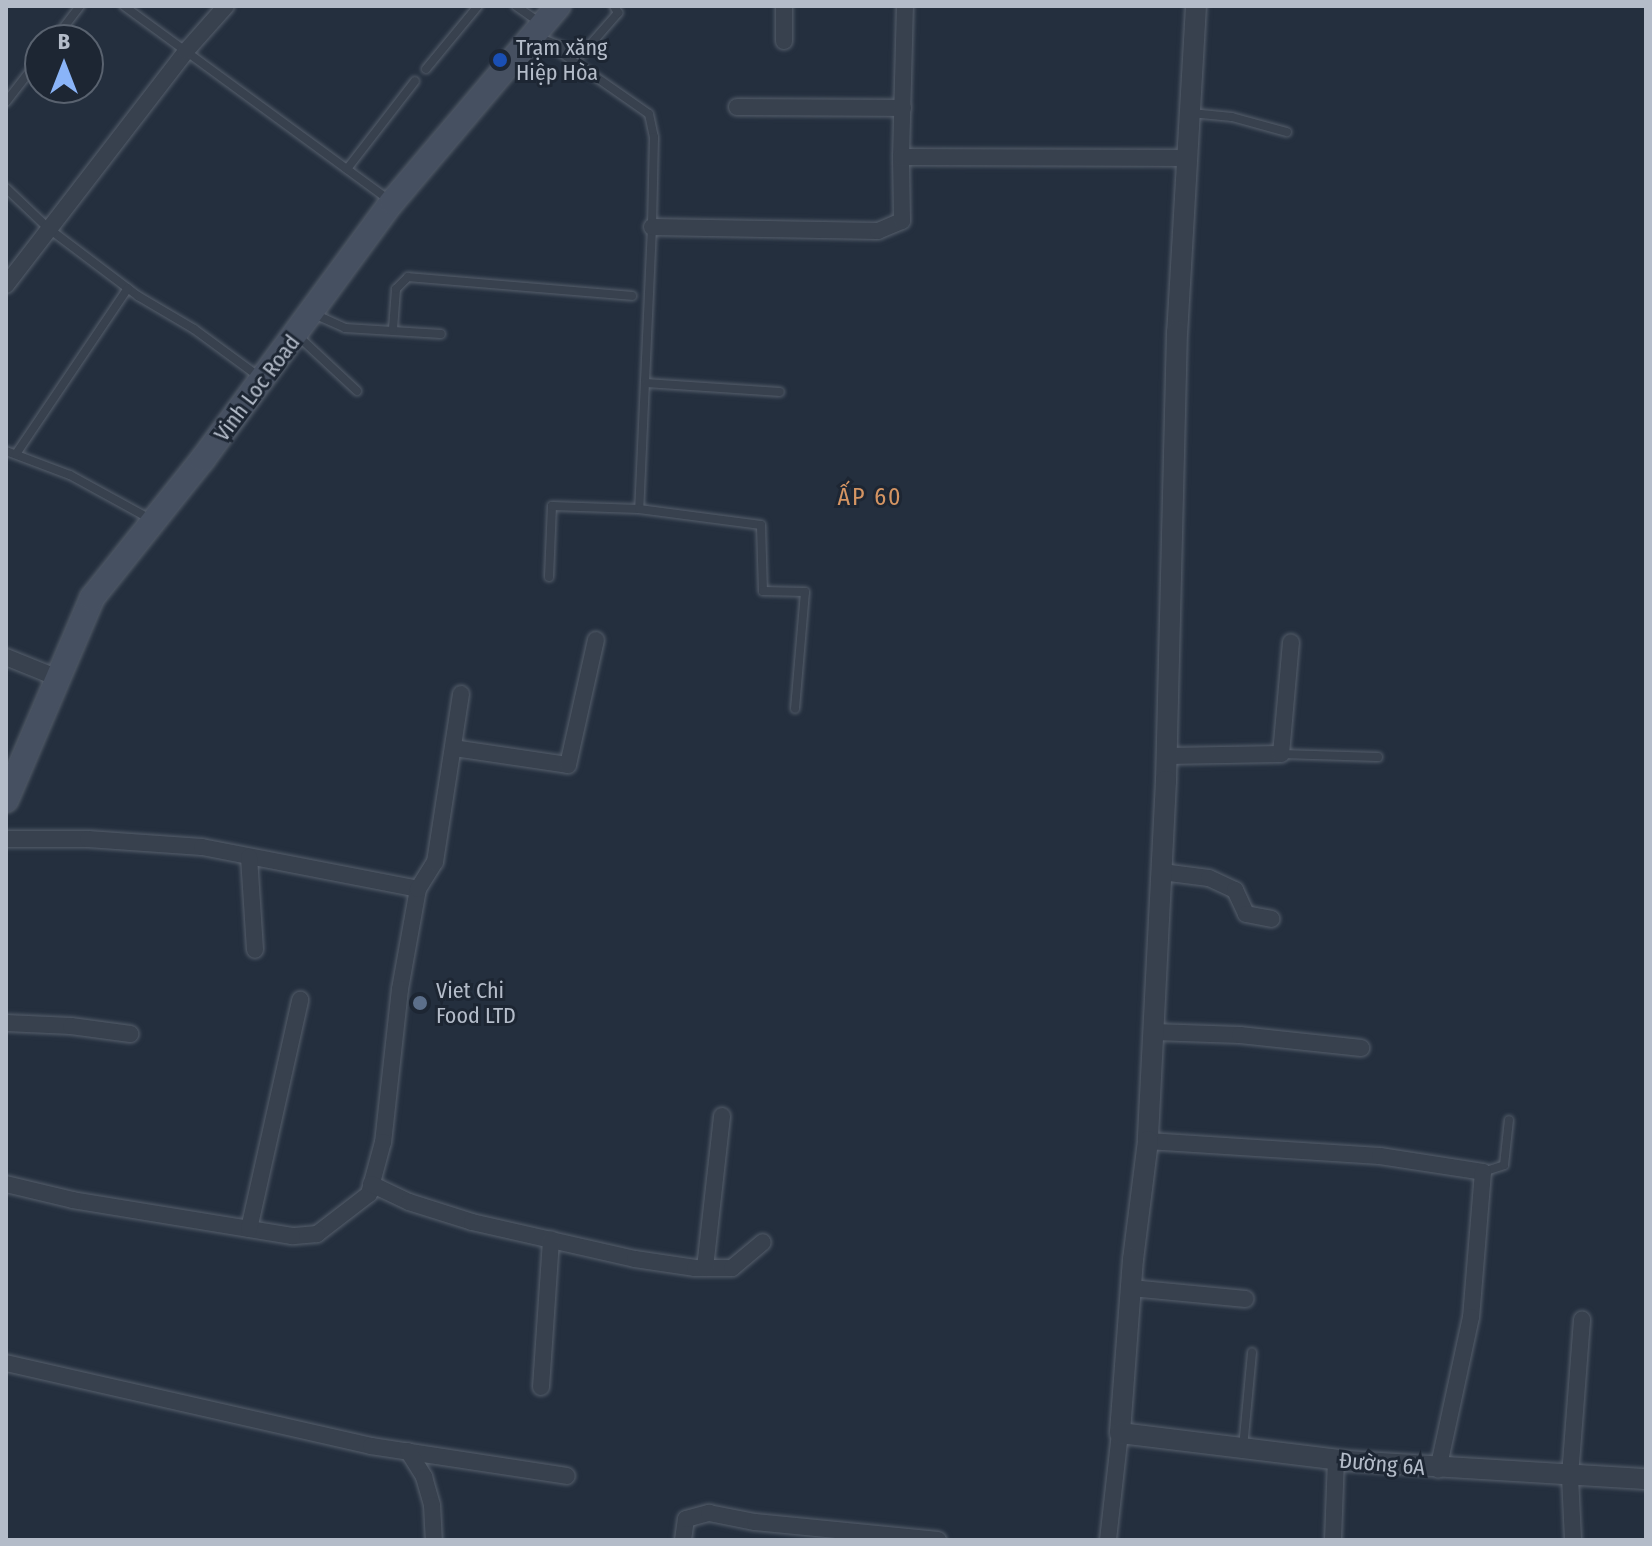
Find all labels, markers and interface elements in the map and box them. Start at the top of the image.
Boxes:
north arrow [24,24,104,104]
text: B [58,28,70,55]
place label: Trạm xăng Hiệp Hòa [516,34,607,86]
marker: Trạm xăng Hiệp Hòa [491,51,509,69]
street label: Vinh Loc Road [209,330,305,446]
district label: ẤP 60 [837,484,903,512]
place label: Viet Chi Food LTD [436,977,516,1028]
marker: Viet Chi Food LTD [411,994,429,1012]
street label: Đường 6A [1338,1447,1426,1481]

